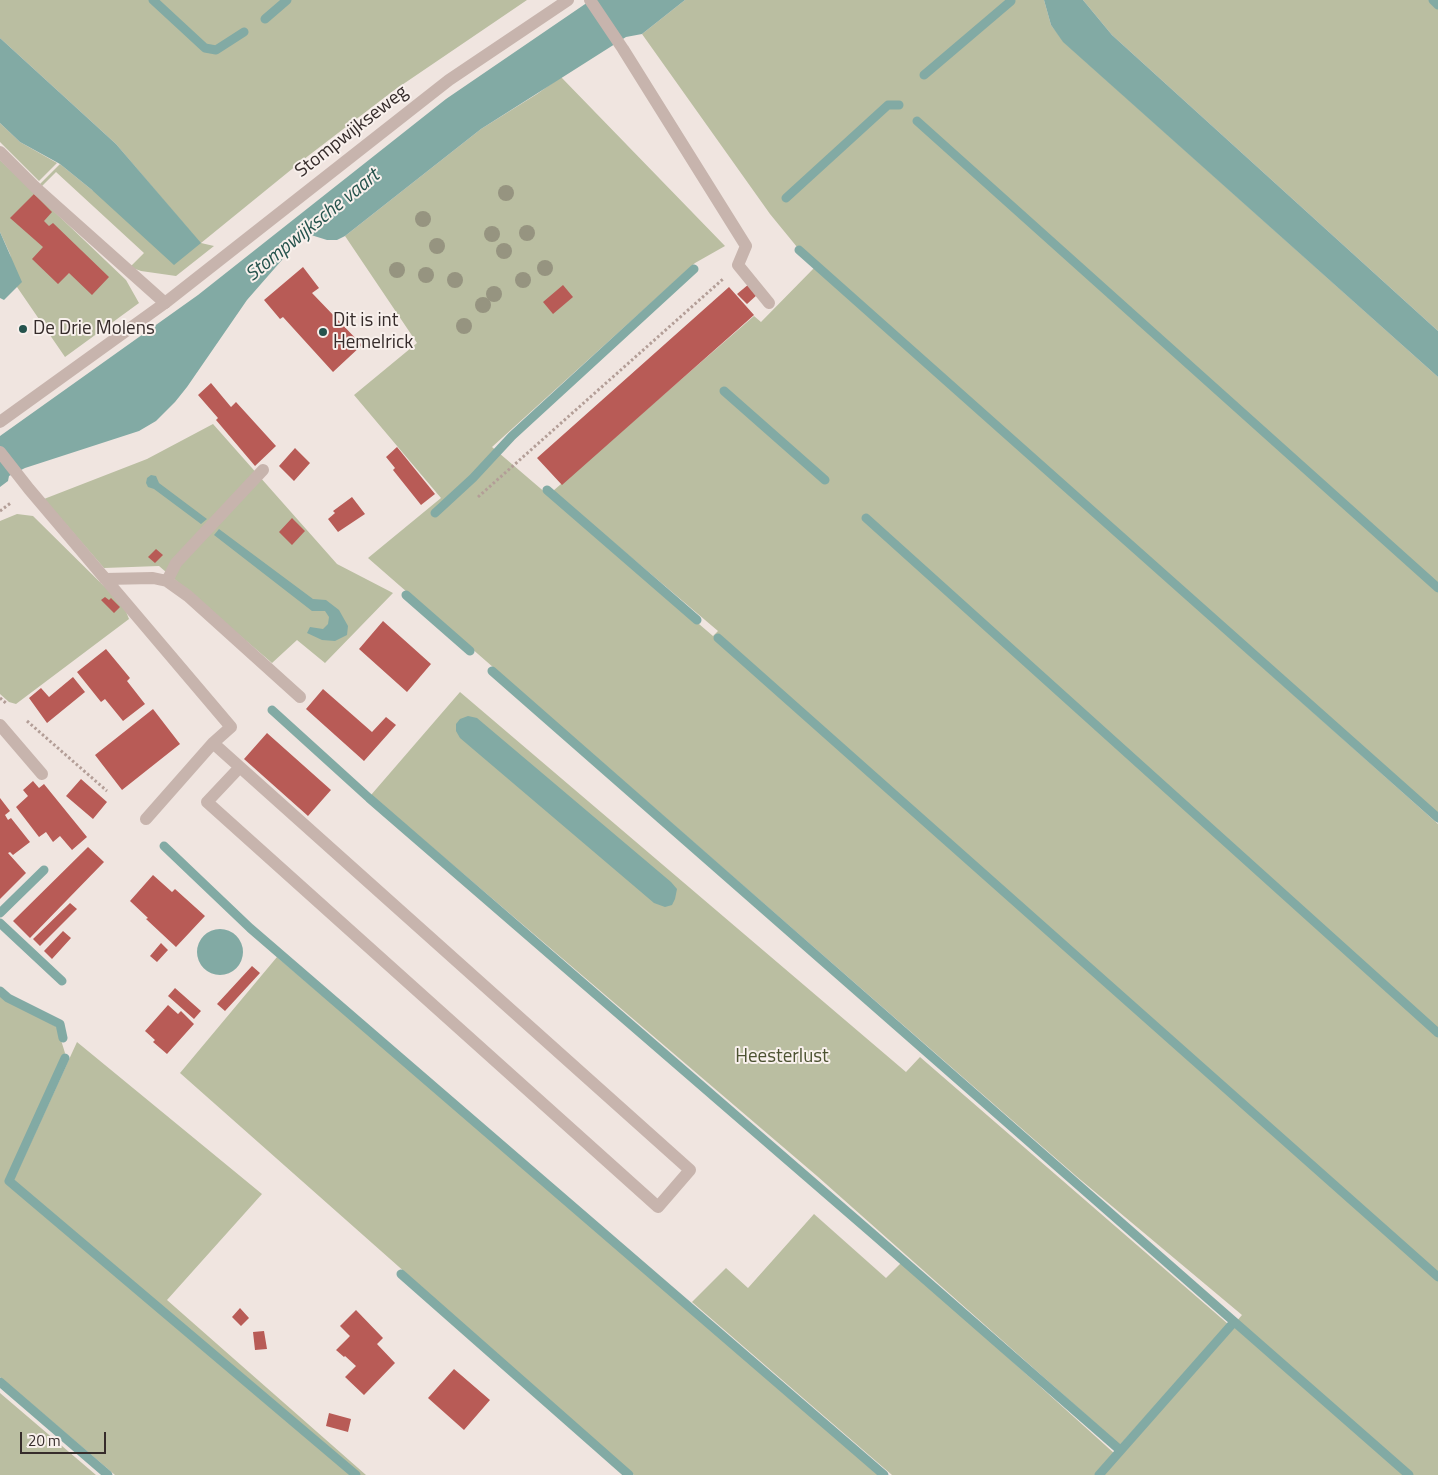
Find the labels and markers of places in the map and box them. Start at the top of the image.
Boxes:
place label: Dit is int Hemelrick [333,310,413,354]
place label: De Drie Molens [33,318,155,340]
marker: De Drie Molens [17,323,29,335]
marker: Dit is int Hemelrick [317,326,329,338]

